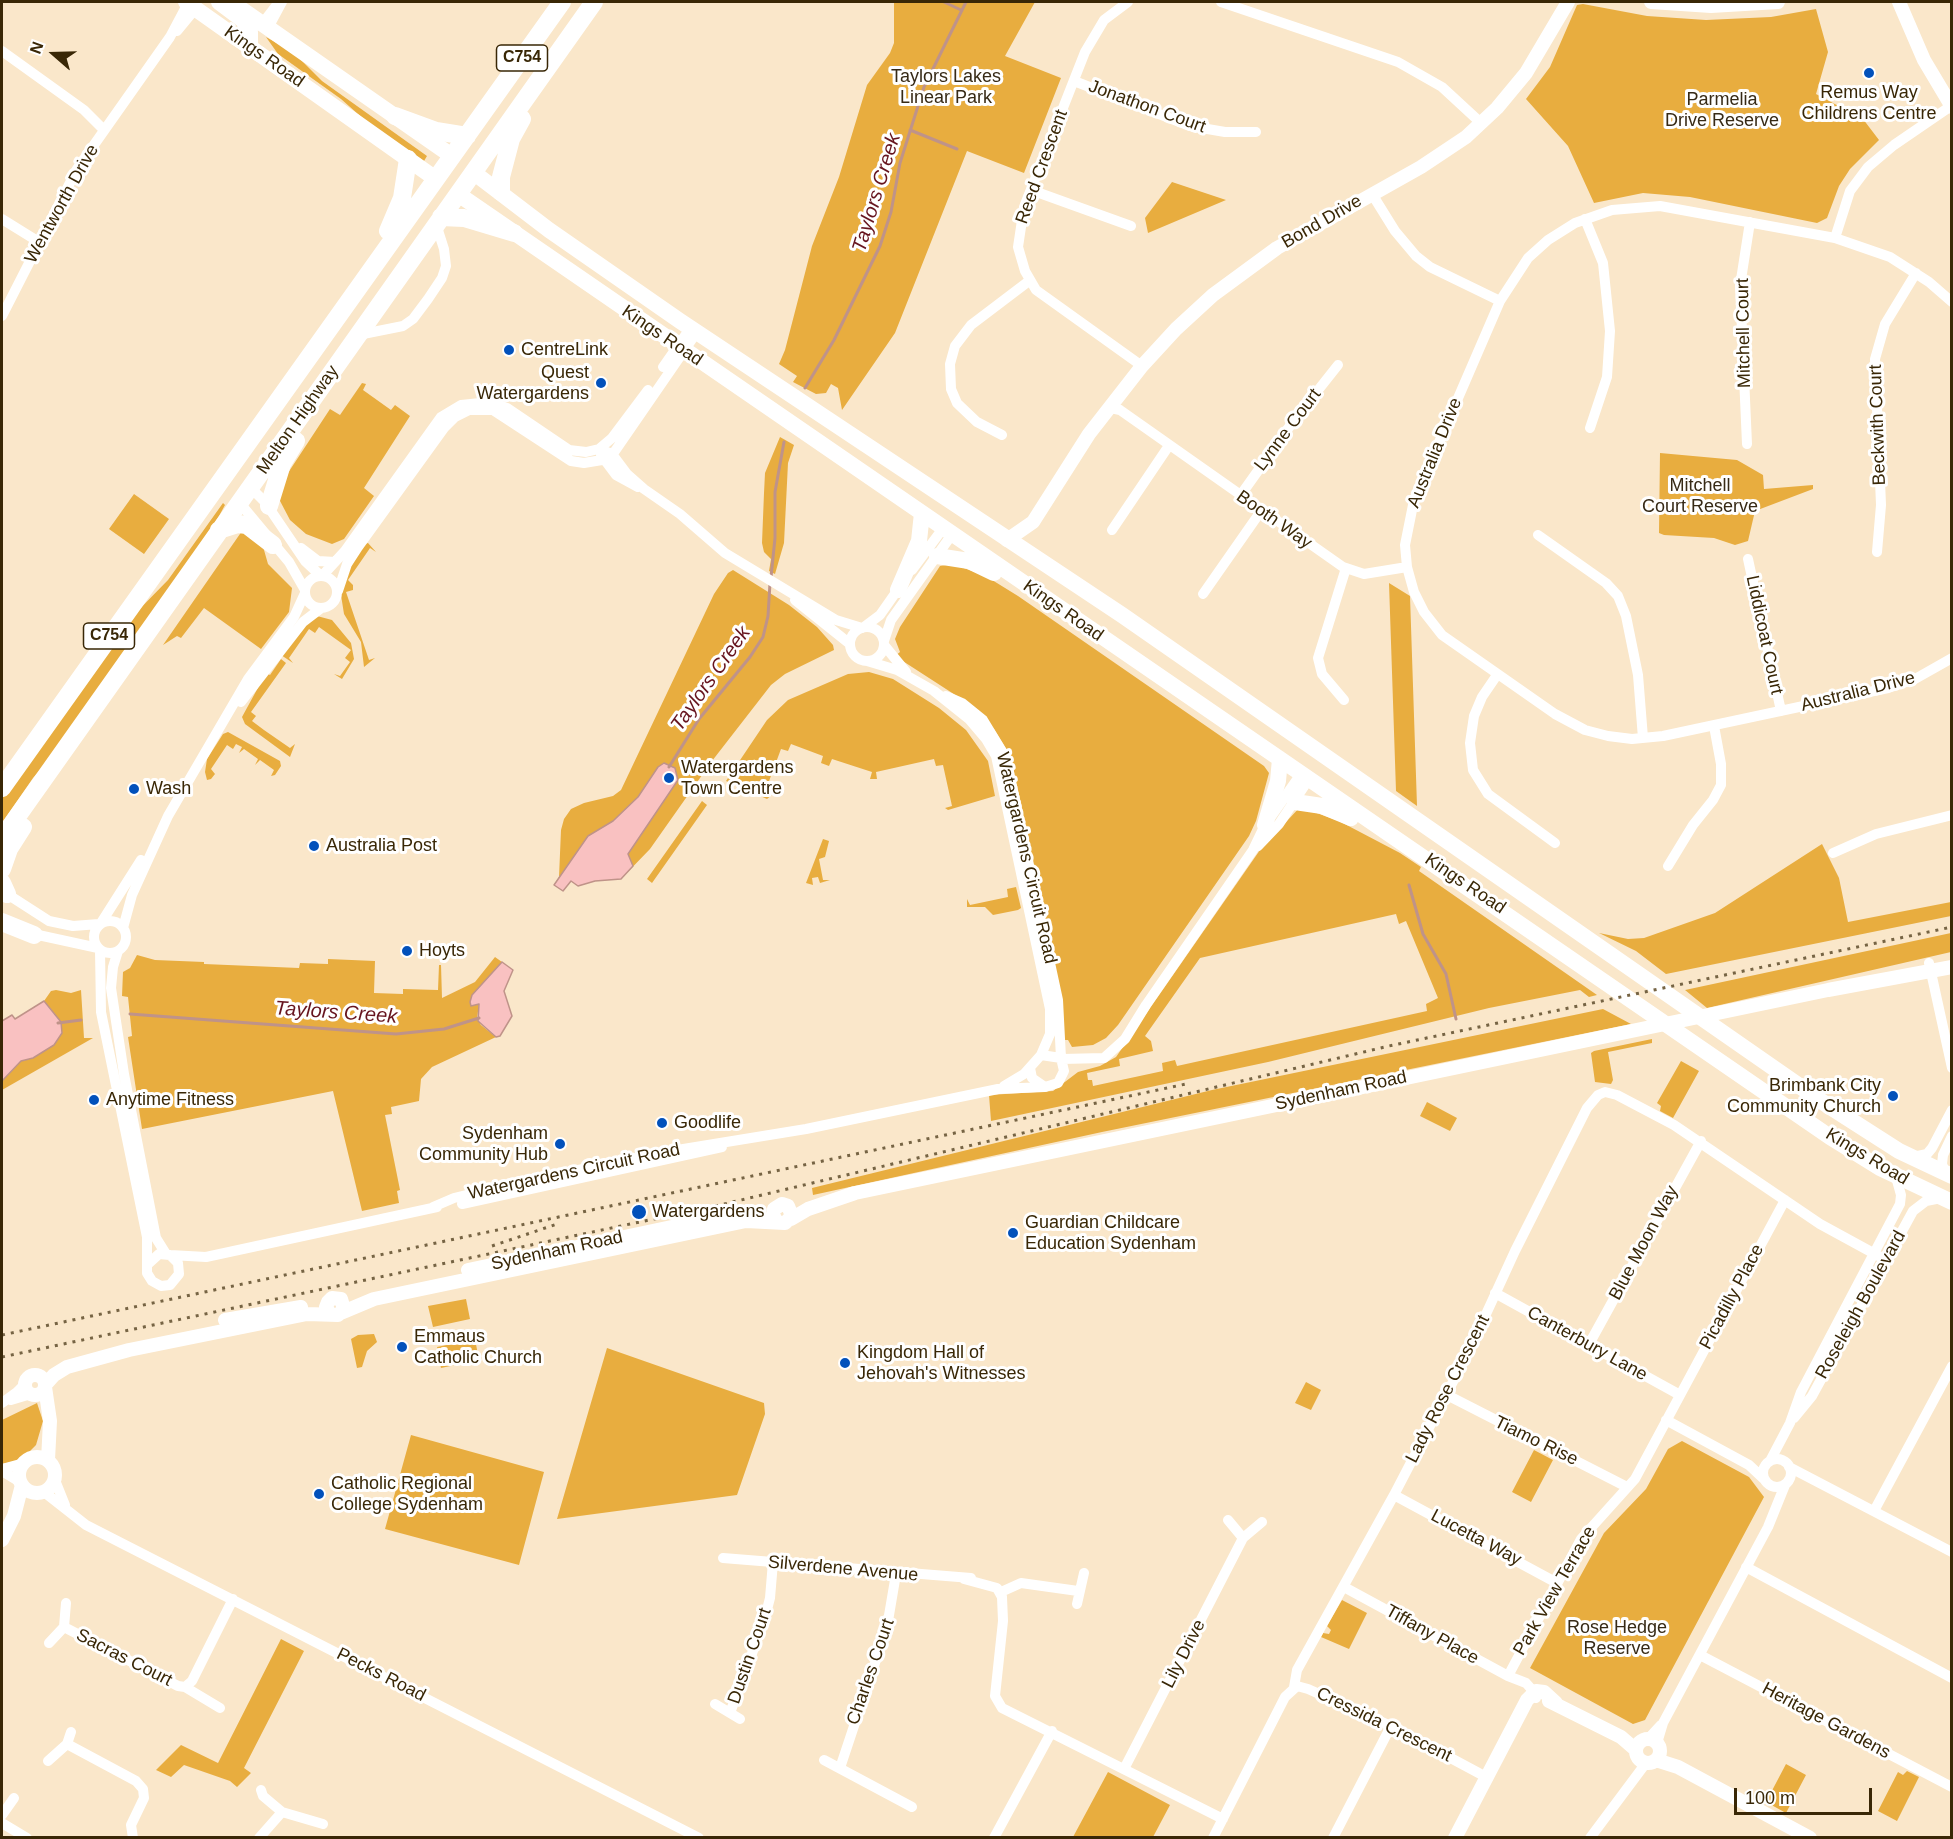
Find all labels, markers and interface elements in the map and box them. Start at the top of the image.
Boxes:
street label: Kings Road [220,21,308,93]
north arrow [24,24,84,84]
text: N [27,39,47,56]
road number: C754 [496,45,548,71]
park label: Taylors Lakes Linear Park [891,66,1001,109]
marker: Remus Way Childrens Centre [1862,66,1876,80]
street label: Jonathon Court [1085,76,1209,138]
place label: Remus Way Childrens Centre [1801,82,1937,124]
park label: Parmelia Drive Reserve [1665,89,1779,132]
street label: Reed Crescent [1011,107,1073,227]
water label: Taylors Creek [848,131,906,255]
street label: Wentworth Drive [20,141,104,267]
street label: Bond Drive [1278,190,1366,254]
street label: Mitchell Court [1732,278,1756,388]
street label: Kings Road [617,301,707,371]
place label: CentreLink [521,339,608,361]
marker: CentreLink [502,343,516,357]
street label: Melton Highway [252,361,344,479]
place label: Quest Watergardens [477,362,589,404]
street label: Beckwith Court [1865,364,1891,486]
marker: Quest Watergardens [594,376,608,390]
street label: Lynne Court [1250,385,1326,475]
street label: Australia Drive [1403,395,1467,511]
park label: Mitchell Court Reserve [1642,475,1758,518]
street label: Booth Way [1232,486,1316,554]
street label: Liddicoat Court [1741,574,1787,696]
street label: Kings Road [1019,575,1107,647]
water label: Taylors Creek [666,622,756,736]
road number: C754 [84,623,134,649]
street label: Australia Drive [1799,667,1917,717]
street label: Watergardens Circuit Road [991,750,1061,966]
place label: Watergardens Town Centre [681,757,793,800]
marker: Watergardens Town Centre [662,771,676,785]
place label: Wash [146,778,191,800]
marker: Wash [127,782,141,796]
place label: Australia Post [326,835,437,857]
marker: Australia Post [307,839,321,853]
street label: Kings Road [1420,849,1510,919]
place label: Hoyts [419,940,465,962]
marker: Hoyts [400,944,414,958]
water label: Taylors Creek [274,997,398,1029]
street label: Sydenham Road [1273,1066,1409,1116]
place label: Brimbank City Community Church [1727,1075,1881,1118]
place label: Anytime Fitness [106,1089,234,1111]
marker: Brimbank City Community Church [1886,1089,1900,1103]
marker: Anytime Fitness [87,1093,101,1107]
place label: Goodlife [674,1112,741,1134]
marker: Goodlife [655,1116,669,1130]
place label: Sydenham Community Hub [419,1123,548,1166]
street label: Kings Road [1822,1124,1912,1190]
marker: Sydenham Community Hub [553,1137,567,1151]
street label: Watergardens Circuit Road [466,1139,682,1205]
street label: Blue Moon Way [1605,1182,1683,1304]
place label: Watergardens [652,1201,764,1223]
marker: Watergardens [630,1203,648,1221]
place label: Guardian Childcare Education Sydenham [1025,1212,1196,1254]
street label: Sydenham Road [489,1226,625,1276]
marker: Guardian Childcare Education Sydenham [1006,1226,1020,1240]
street label: Roseleigh Boulevard [1811,1227,1911,1383]
street label: Picadilly Place [1695,1241,1769,1353]
street label: Canterbury Lane [1523,1302,1651,1386]
street label: Lady Rose Crescent [1401,1311,1495,1467]
place label: Emmaus Catholic Church [414,1326,542,1368]
marker: Emmaus Catholic Church [395,1340,409,1354]
place label: Kingdom Hall of Jehovah's Witnesses [857,1342,1026,1384]
marker: Kingdom Hall of Jehovah's Witnesses [838,1356,852,1370]
street label: Tiamo Rise [1491,1411,1581,1471]
place label: Catholic Regional College Sydenham [331,1473,483,1516]
marker: Catholic Regional College Sydenham [312,1487,326,1501]
street label: Lucetta Way [1427,1505,1525,1571]
street label: Park View Terrace [1509,1523,1601,1659]
street label: Silverdene Avenue [767,1552,919,1586]
street label: Tiffany Place [1382,1601,1482,1669]
street label: Dustin Court [724,1605,776,1707]
street label: Charles Court [843,1616,899,1728]
street label: Lily Drive [1158,1616,1210,1692]
park label: Rose Hedge Reserve [1567,1617,1667,1660]
street label: Sacras Court [72,1625,176,1691]
street label: Pecks Road [333,1643,429,1707]
street label: Heritage Gardens [1758,1678,1894,1764]
street label: Cressida Crescent [1313,1683,1455,1767]
scale bar [1737,1776,1875,1814]
text: 100 m [1745,1788,1795,1808]

